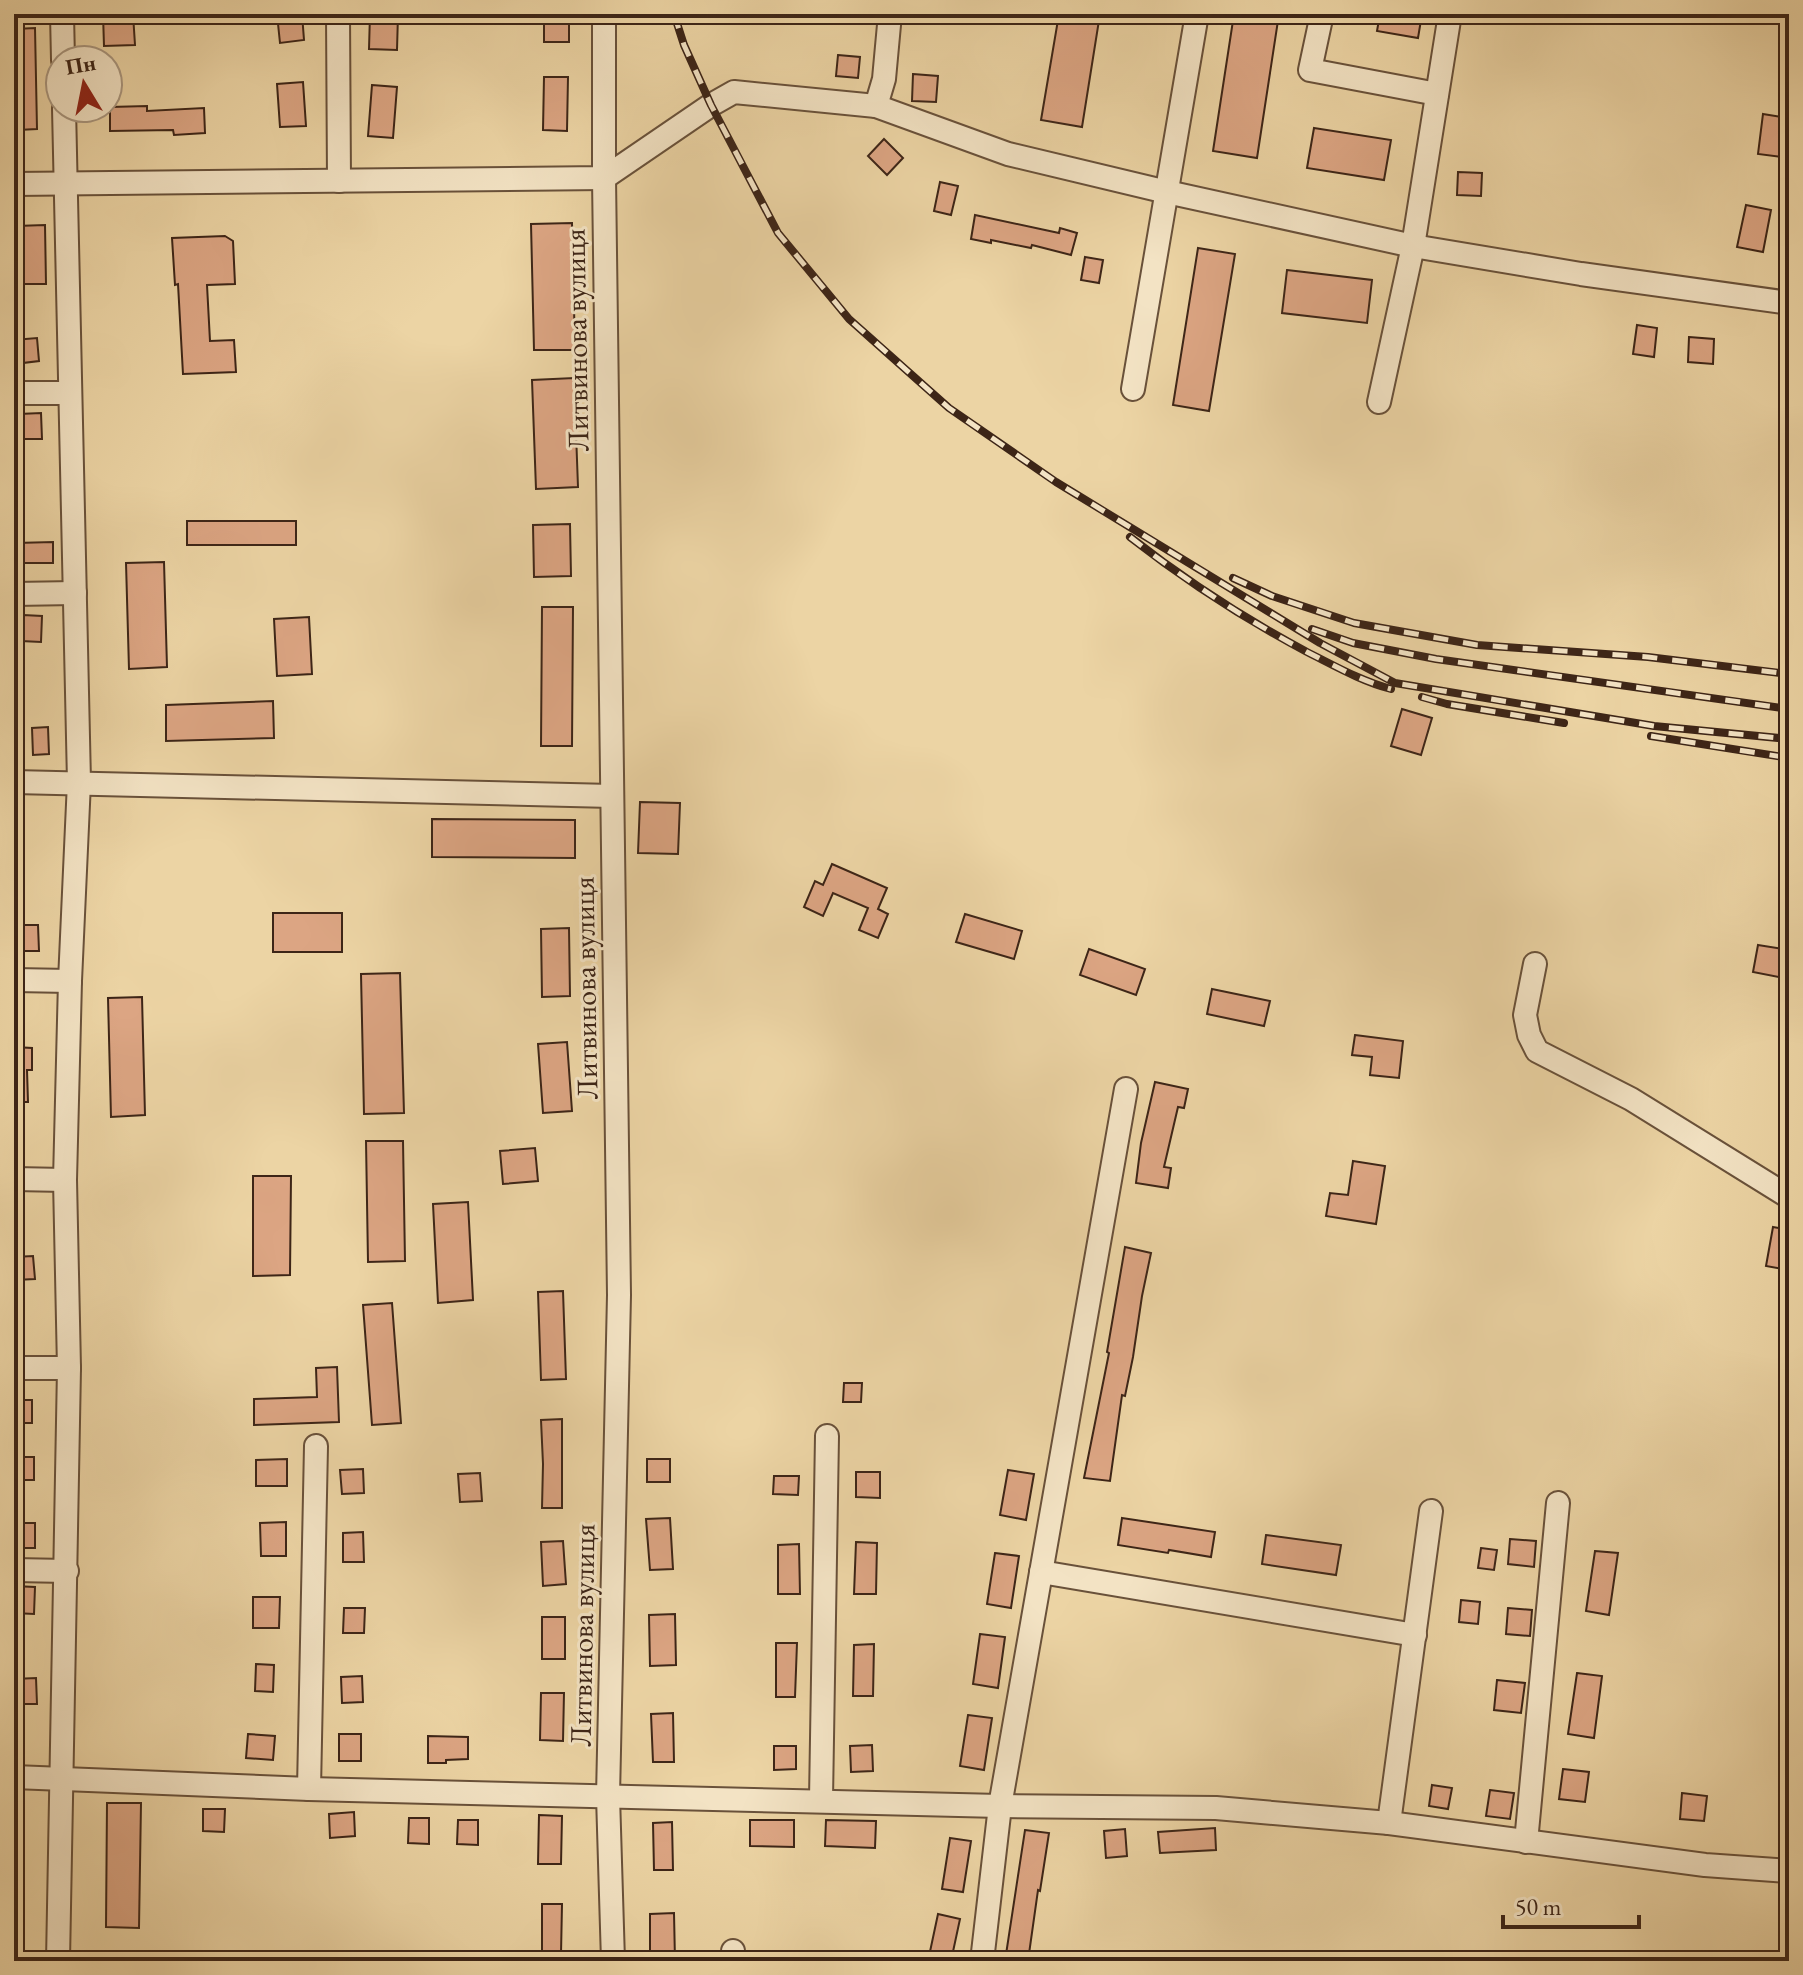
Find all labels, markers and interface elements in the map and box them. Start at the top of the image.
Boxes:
north arrow [44,44,124,124]
text: Пн [63,48,98,82]
street label: Литвинова вулиця [555,228,597,452]
street label: Литвинова вулиця [564,876,606,1100]
street label: Литвинова вулиця [561,1523,603,1747]
scale bar [1503,1879,1639,1929]
text: 50 m [1515,1891,1562,1922]

